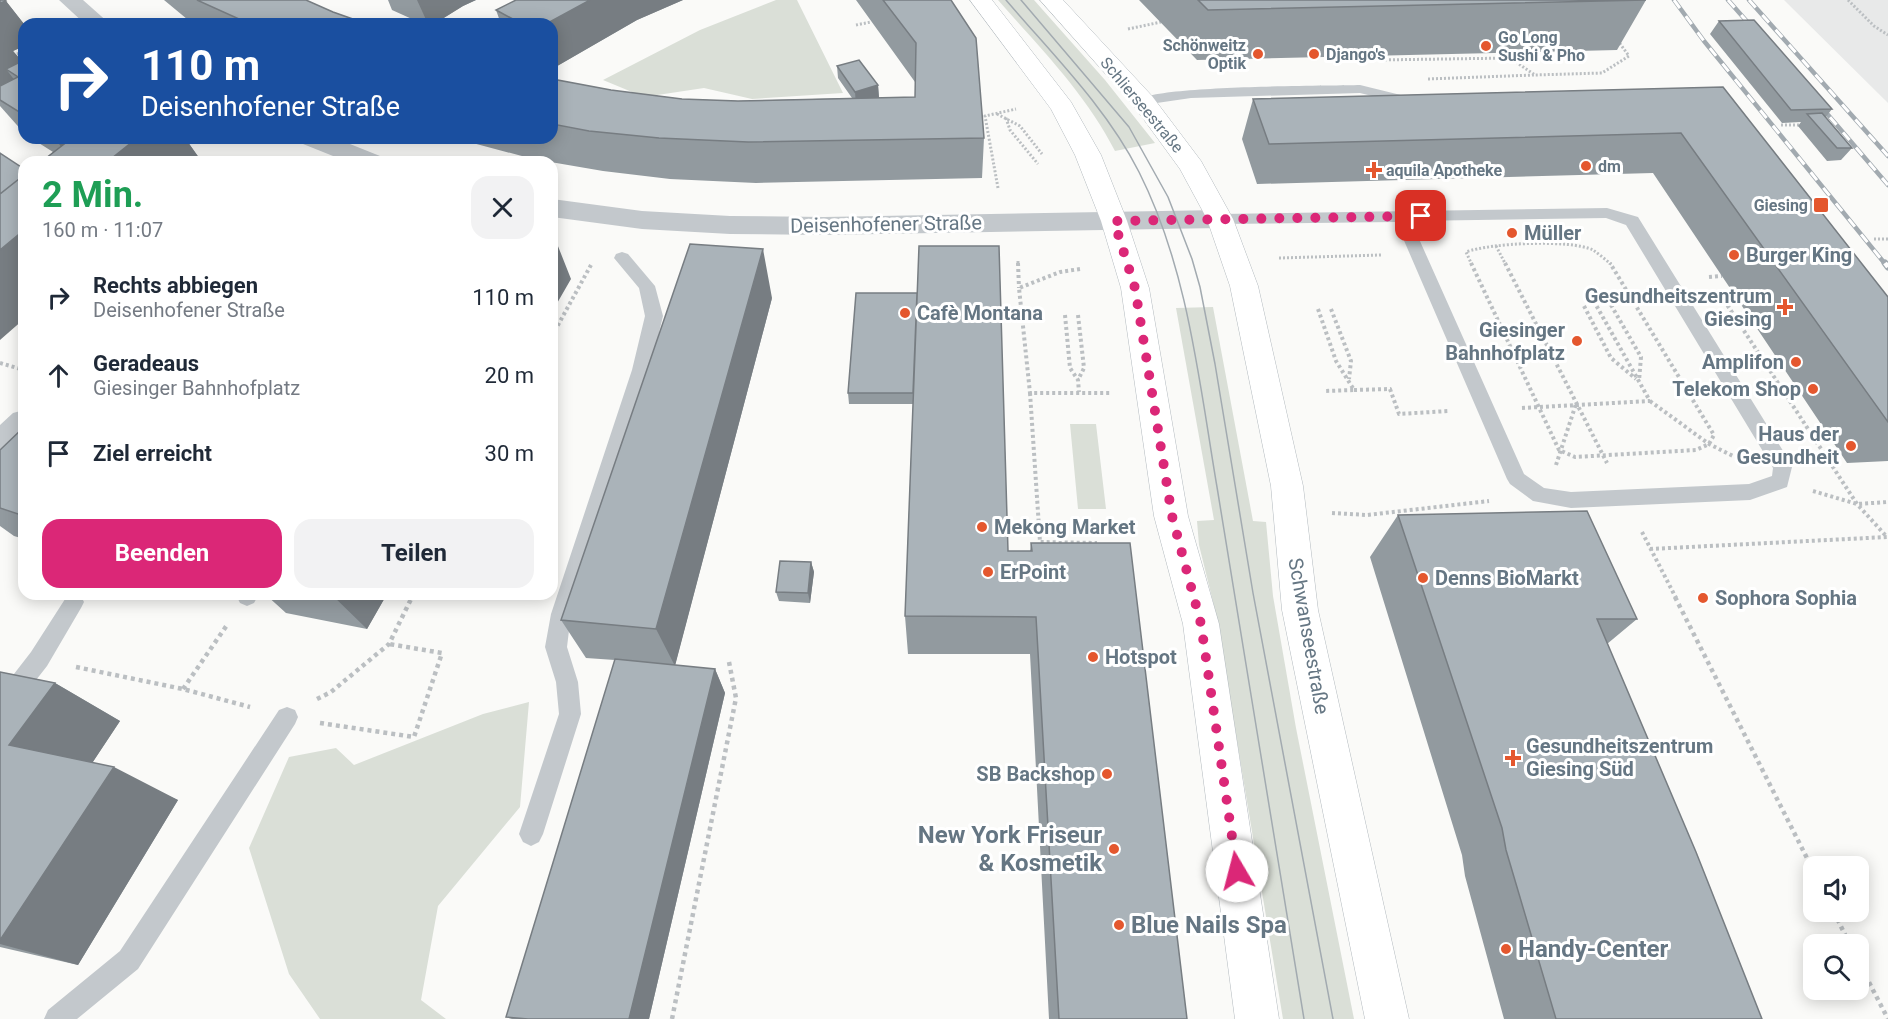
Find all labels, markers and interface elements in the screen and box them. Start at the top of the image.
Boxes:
place label: Go Long Sushi & Pho [1498,28,1585,65]
place label: Schönweitz Optik [1163,36,1246,73]
marker: Go Long Sushi & Pho [1479,39,1493,53]
text: 110 m [141,41,260,90]
icon: right [42,42,120,120]
place label: Django's [1326,45,1386,64]
marker: Schönweitz Optik [1251,47,1265,61]
marker: Django's [1307,47,1321,61]
street label: Schlierseestraße [1097,53,1187,157]
text: Deisenhofener Straße [141,91,400,123]
place label: dm [1598,157,1621,176]
marker: dm [1579,159,1593,173]
place label: aquila Apotheke [1386,161,1502,180]
marker: aquila Apotheke [1367,163,1381,177]
text: 2 Min. [42,174,143,216]
button: close [471,176,534,239]
pin [1395,190,1446,241]
place label: Giesing [1754,196,1808,215]
marker: Giesing [1812,196,1830,214]
icon: arrive [1404,199,1437,232]
street label: Deisenhofener Straße [790,210,982,238]
text: 160 m · 11:07 [42,218,163,242]
place label: Müller [1524,221,1582,245]
marker: Müller [1505,226,1519,240]
place label: Burger King [1746,243,1852,267]
marker: Burger King [1727,248,1741,262]
text: Rechts abbiegen [93,273,258,298]
icon: right [42,281,75,314]
place label: Gesundheitszentrum Giesing [1585,284,1772,331]
text: 110 m [472,285,534,310]
text: Deisenhofener Straße [93,298,285,322]
marker: Gesundheitszentrum Giesing [1776,298,1794,316]
place label: Cafè Montana [917,301,1043,325]
marker: Cafè Montana [898,306,912,320]
place label: Giesinger Bahnhofplatz [1445,318,1566,365]
marker: Giesinger Bahnhofplatz [1570,334,1584,348]
place label: Amplifon [1702,350,1784,374]
text: Geradeaus [93,351,199,376]
marker: Amplifon [1789,355,1803,369]
icon: ahead [42,359,75,392]
text: 20 m [485,363,534,388]
text: Giesinger Bahnhofplatz [93,376,300,400]
place label: Telekom Shop [1672,377,1801,401]
marker: Telekom Shop [1806,382,1820,396]
place label: Haus der Gesundheit [1737,422,1840,469]
icon: arrive [42,437,75,470]
marker: Haus der Gesundheit [1844,439,1858,453]
text: Ziel erreicht [93,441,212,466]
text: 30 m [485,441,534,466]
place label: Mekong Market [994,515,1136,539]
button: Beenden [42,519,282,588]
button: Teilen [294,519,534,588]
marker: Mekong Market [975,520,989,534]
street label: Schwanseestraße [1283,556,1335,716]
place label: ErPoint [1000,560,1066,584]
marker: ErPoint [981,565,995,579]
place label: Denns BioMarkt [1435,566,1579,590]
marker: Denns BioMarkt [1416,571,1430,585]
place label: Sophora Sophia [1715,586,1857,610]
marker: Sophora Sophia [1696,591,1710,605]
place label: Hotspot [1105,645,1177,669]
marker: Hotspot [1086,650,1100,664]
place label: Gesundheitszentrum Giesing Süd [1526,734,1713,781]
marker: Gesundheitszentrum Giesing Süd [1504,749,1522,767]
place label: SB Backshop [976,762,1095,786]
marker: SB Backshop [1100,767,1114,781]
place label: New York Friseur & Kosmetik [918,821,1103,877]
position arrow [1205,839,1269,903]
marker: New York Friseur & Kosmetik [1107,842,1121,856]
map controls [1803,856,1869,1000]
button: sound [1803,856,1869,922]
place label: Blue Nails Spa [1131,911,1287,939]
marker: Blue Nails Spa [1112,918,1126,932]
button: search [1803,934,1869,1000]
place label: Handy-Center [1518,935,1668,963]
marker: Handy-Center [1499,942,1513,956]

